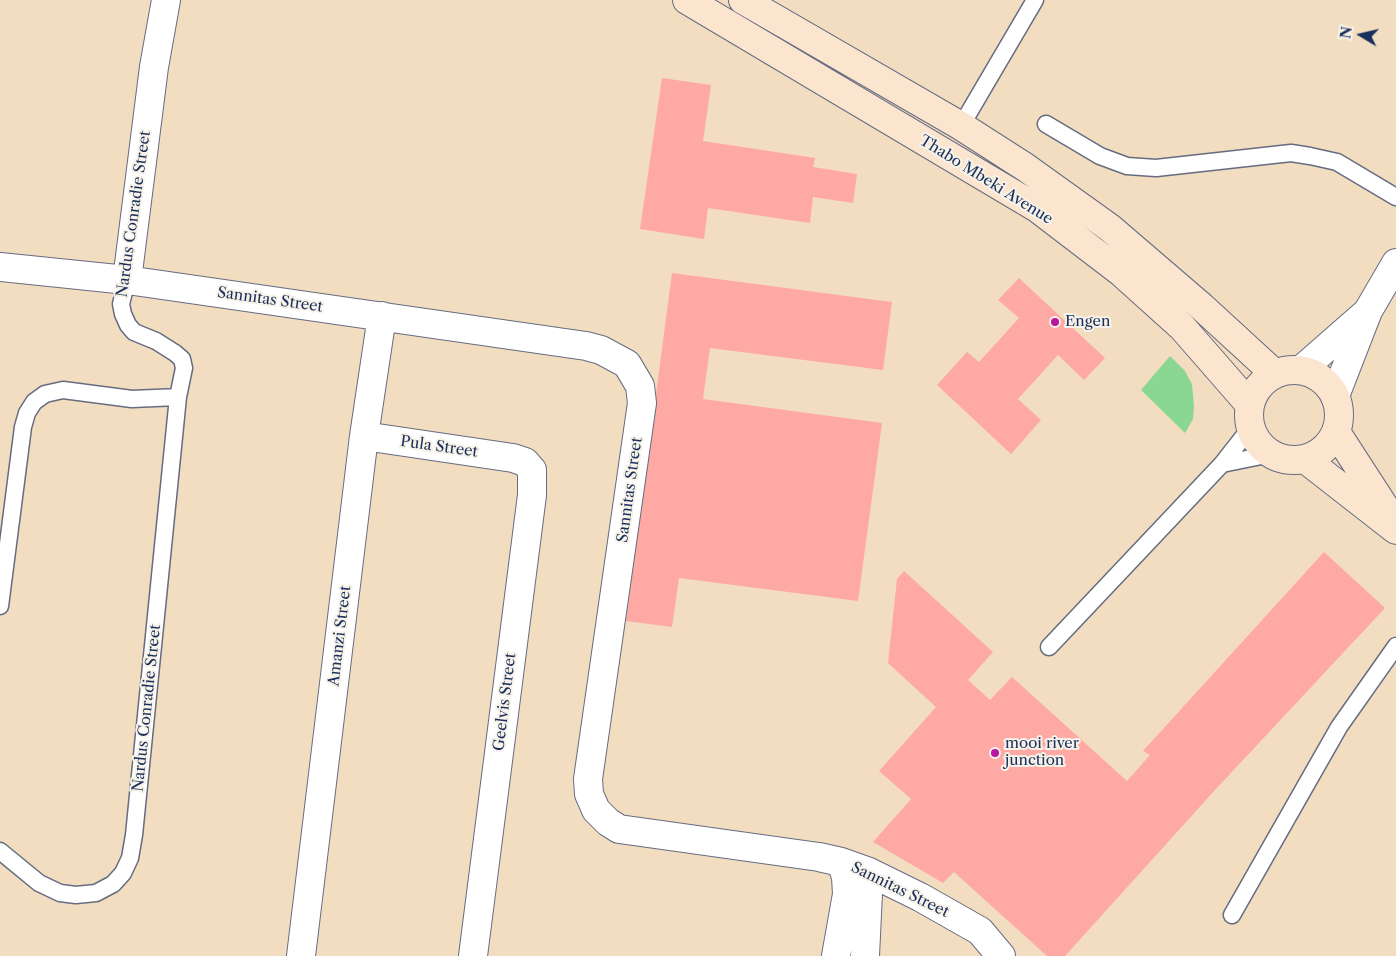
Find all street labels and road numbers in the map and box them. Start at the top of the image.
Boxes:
street label: Nardus Conradie Street [113,130,155,298]
street label: Thabo Mbeki Avenue [916,132,1056,228]
street label: Sannitas Street [216,284,324,316]
street label: Pula Street [399,433,479,461]
street label: Sannitas Street [614,436,646,544]
street label: Amanzi Street [325,585,355,687]
street label: Nardus Conradie Street [129,624,165,792]
street label: Geelvis Street [490,652,520,752]
street label: Sannitas Street [848,859,952,921]

